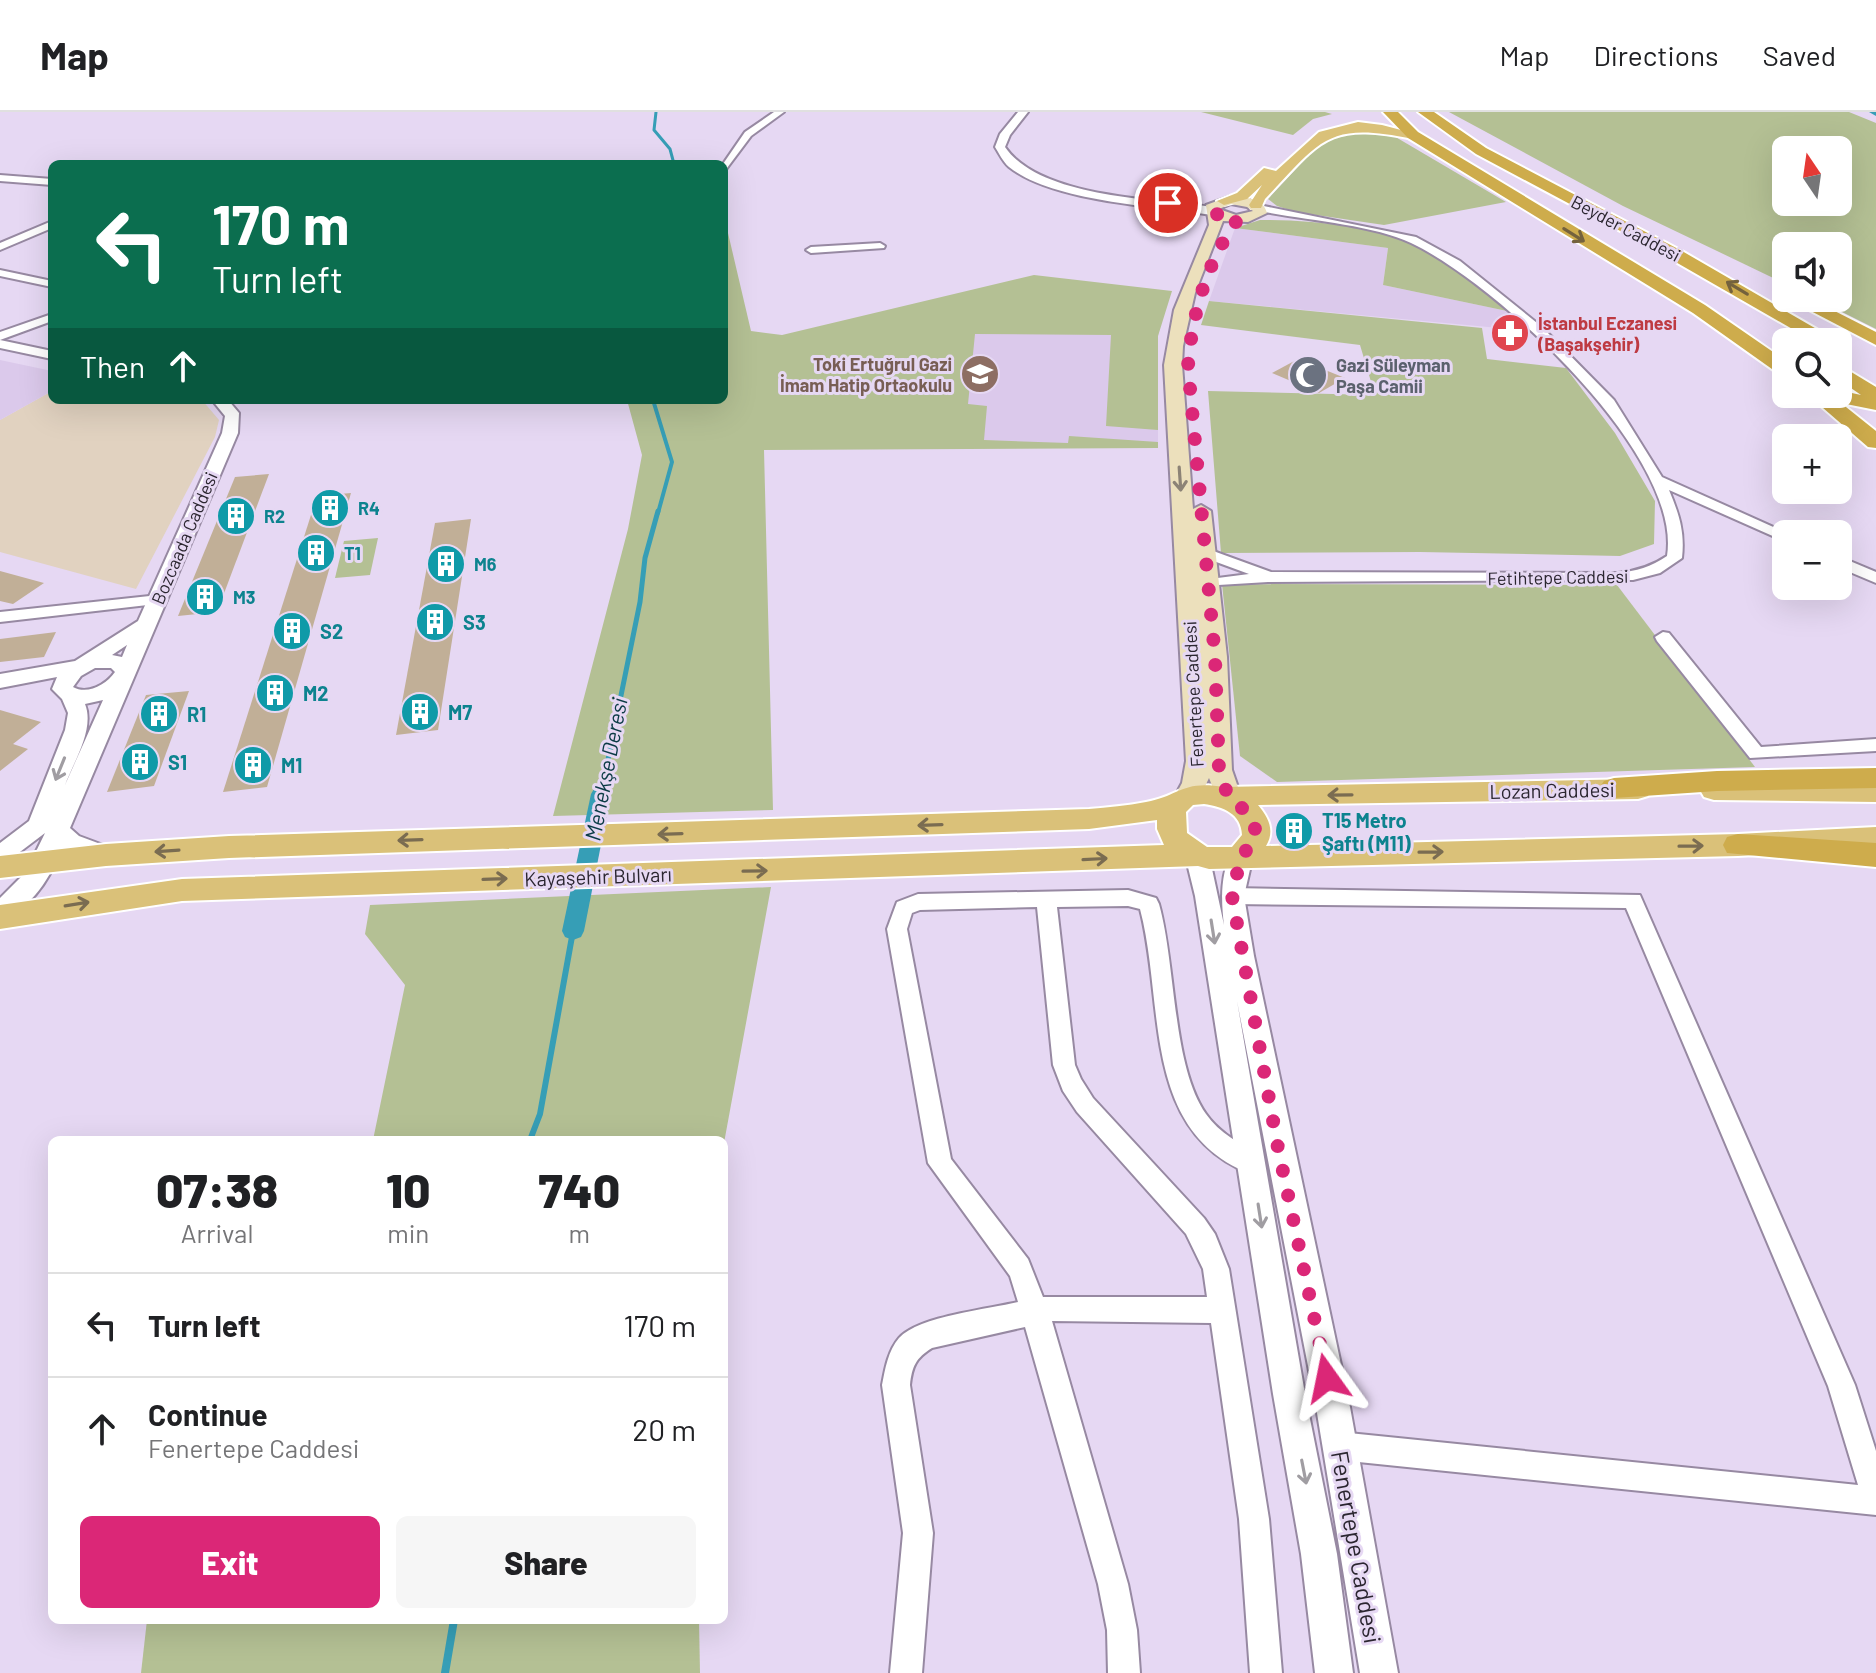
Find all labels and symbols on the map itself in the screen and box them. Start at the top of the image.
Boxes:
north arrow [1772,136,1852,216]
pin [1134,169,1202,237]
street label: Beyder Caddesi [1568,190,1684,266]
one-way arrow [1563,227,1585,243]
one-way arrow [1726,280,1749,296]
pharmacy icon: İstanbul Eczanesi (Başakşehir) [1489,312,1531,354]
place label: İstanbul Eczanesi (Başakşehir) [1537,312,1677,355]
place label: Toki Ertuğrul Gazi İmam Hatip Ortaokulu [780,353,952,396]
school or university icon: Toki Ertuğrul Gazi İmam Hatip Ortaokulu [959,353,1001,395]
mosque icon: Gazi Süleyman Paşa Camii [1287,354,1329,396]
place label: Gazi Süleyman Paşa Camii [1336,354,1451,397]
one-way arrow [1173,465,1188,492]
street label: Bozcaada Caddesi [146,468,222,608]
building icon: R4 [309,487,351,529]
building icon: R2 [215,495,257,537]
place label: R4 [358,497,380,519]
place label: R2 [264,505,285,527]
building icon: T1 [295,532,337,574]
place label: T1 [344,542,361,564]
building icon: M6 [425,543,467,585]
place label: M6 [474,553,497,575]
street label: Fetihtepe Caddesi [1487,565,1629,589]
building icon: M3 [184,576,226,618]
place label: M3 [233,586,256,608]
building icon: S3 [414,601,456,643]
building icon: S2 [271,610,313,652]
place label: S3 [463,610,486,634]
place label: S2 [320,619,343,643]
street label: Fenertepe Caddesi [1178,620,1208,768]
building icon: M2 [254,672,296,714]
place label: M2 [303,681,329,705]
building icon: M7 [399,691,441,733]
building icon: R1 [138,693,180,735]
water label: Menekşe Deresi [578,695,632,843]
place label: M7 [448,700,472,724]
place label: R1 [187,702,206,726]
building icon: S1 [119,741,161,783]
building icon: M1 [232,744,274,786]
place label: S1 [168,750,187,774]
place label: M1 [281,753,302,777]
one-way arrow [52,756,67,781]
street label: Lozan Caddesi [1489,777,1615,803]
one-way arrow [1327,787,1354,802]
place label: T15 Metro Şaftı (M11) [1322,808,1411,855]
building icon: T15 Metro Şaftı (M11) [1273,810,1315,852]
one-way arrow [917,817,944,832]
one-way arrow [657,826,684,841]
one-way arrow [397,833,424,848]
one-way arrow [1677,838,1704,854]
one-way arrow [154,844,181,859]
one-way arrow [1417,844,1444,859]
one-way arrow [1081,851,1108,866]
street label: Kayaşehir Bulvarı [524,861,672,891]
one-way arrow [741,863,768,879]
one-way arrow [481,871,508,886]
one-way arrow [64,896,89,911]
one-way arrow [1206,919,1221,944]
one-way arrow [1253,1203,1268,1228]
position arrow [1285,1336,1369,1420]
street label: Fenertepe Caddesi [1326,1448,1388,1646]
one-way arrow [1297,1459,1312,1484]

